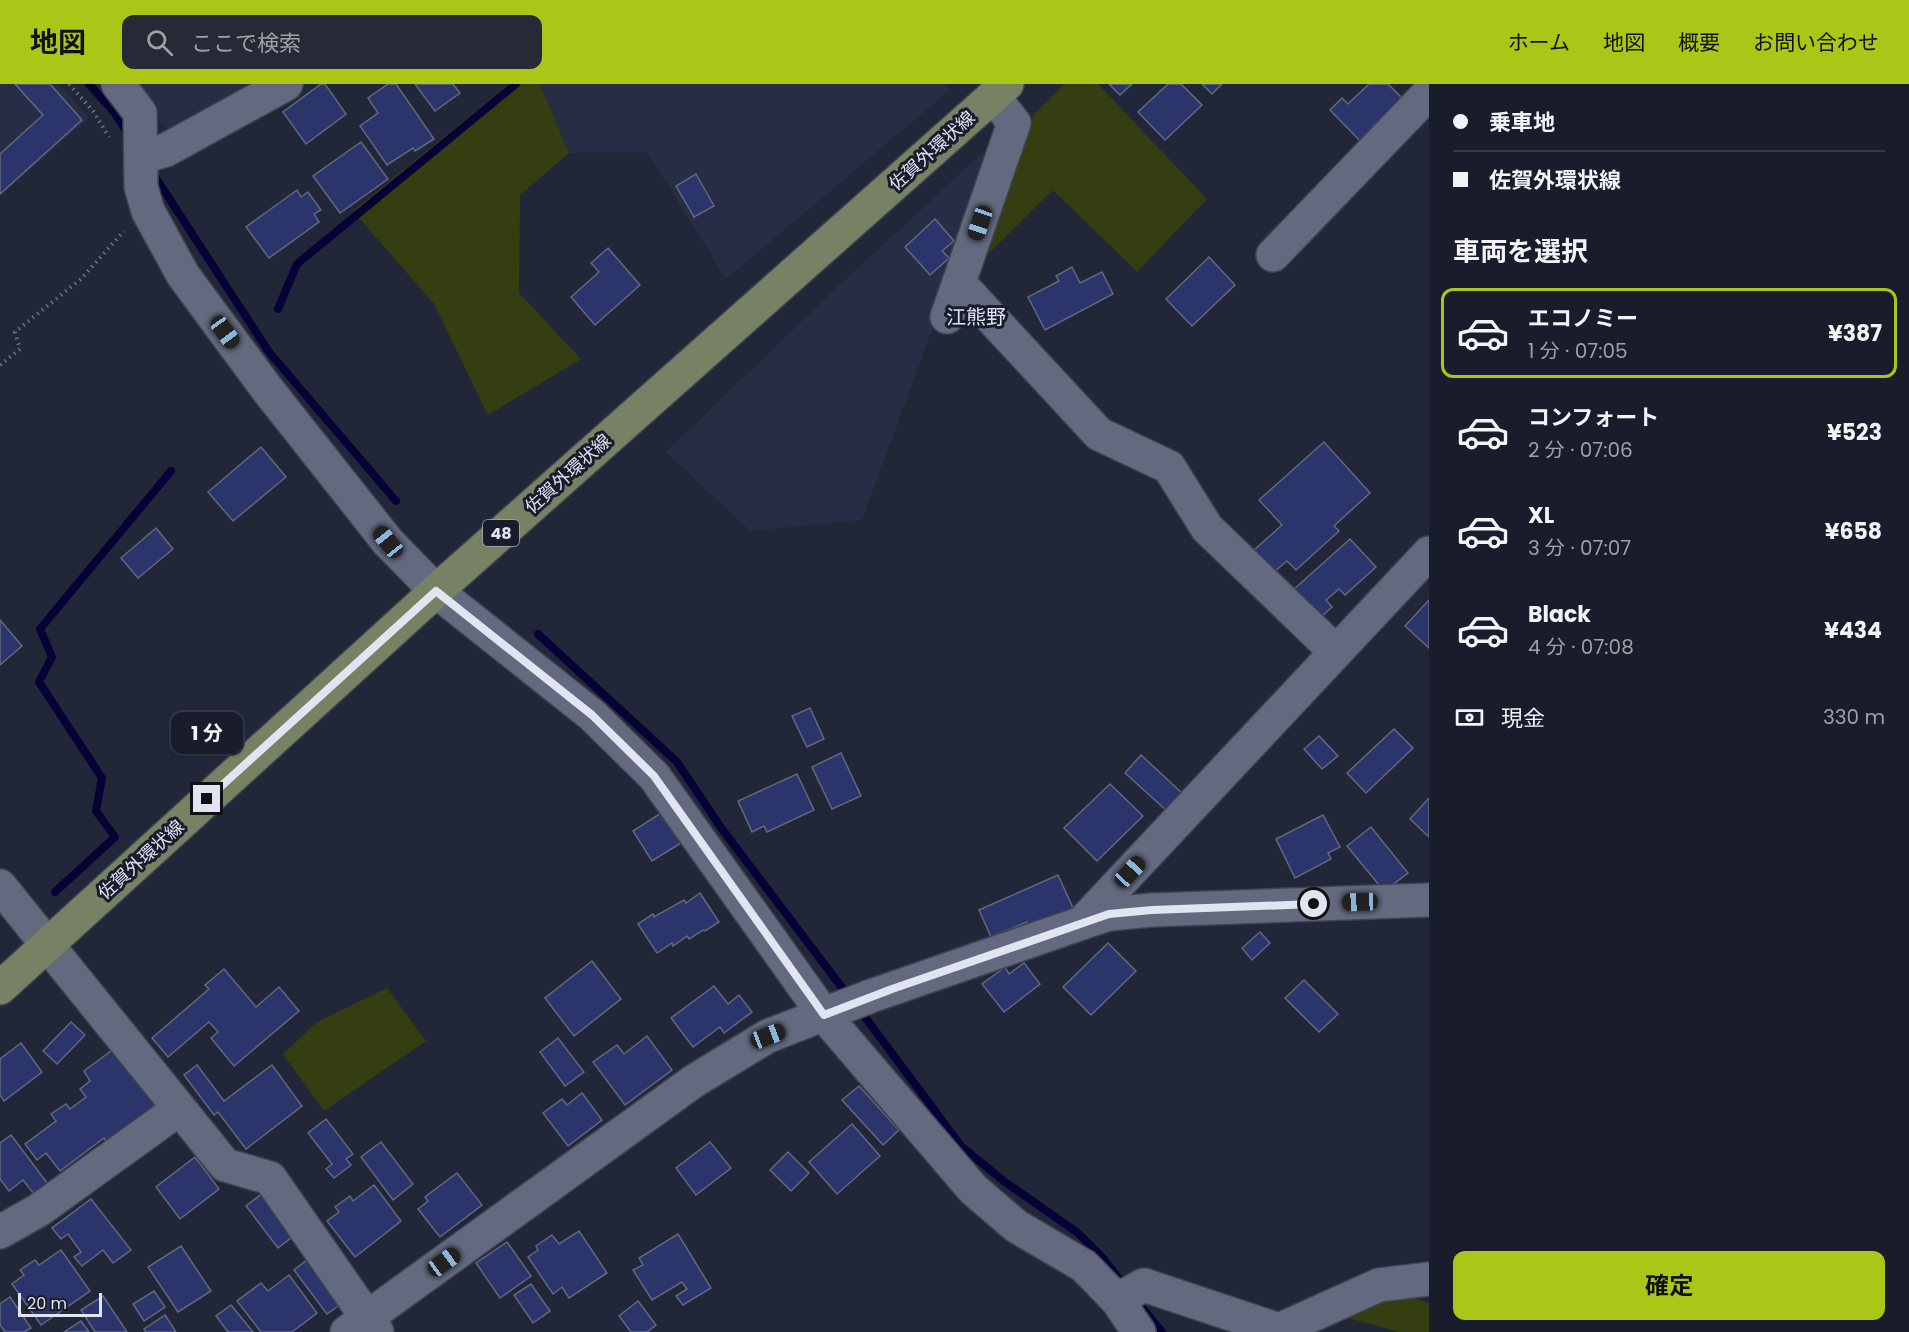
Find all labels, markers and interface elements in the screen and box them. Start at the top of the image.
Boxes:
search box [122,15,542,69]
text: 地図 [30,23,86,62]
icon: search [143,26,176,59]
text: ここで検索 [191,28,301,59]
text: ホーム [1508,28,1570,57]
text: 地図 [1603,28,1645,57]
text: 概要 [1678,28,1720,57]
text: お問い合わせ [1753,28,1879,57]
street label: 佐賀外環状線 [883,105,980,196]
text: 乗車地 [1489,107,1555,138]
text: 佐賀外環状線 [1489,165,1621,196]
car [966,203,994,243]
text: 車両を選択 [1453,233,1588,270]
district label: 江熊野 [946,303,1006,331]
text: エコノミー [1528,303,1638,334]
icon: car [1456,306,1510,360]
car [207,312,243,352]
text: ¥387 [1828,318,1882,349]
text: 1 分 · 07:05 [1528,337,1628,365]
text: コンフォート [1528,402,1659,433]
icon: car [1456,405,1510,459]
text: ¥523 [1827,417,1882,448]
street label: 佐賀外環状線 [519,428,616,519]
text: 2 分 · 07:06 [1528,436,1633,464]
text: XL [1528,500,1554,531]
icon: car [1456,504,1510,558]
text: ¥658 [1825,516,1882,547]
road number: 48 [483,520,519,546]
car [370,522,406,562]
text: 3 分 · 07:07 [1528,534,1631,562]
text: Black [1528,599,1591,630]
icon: car [1456,603,1510,657]
text: ¥434 [1824,615,1882,646]
text: 4 分 · 07:08 [1528,633,1634,661]
icon: cash [1453,701,1486,734]
text: 現金 [1501,703,1545,734]
text: 330 m [1823,703,1885,731]
callout: 1 分 [171,712,243,754]
text: 1 分 [191,719,223,747]
route end [193,785,220,812]
street label: 佐賀外環状線 [92,814,189,905]
car [1111,853,1149,891]
route start [1300,890,1327,917]
car [1342,892,1378,912]
car [748,1021,788,1051]
car [424,1244,464,1280]
button: 確定 [1453,1251,1885,1320]
scale bar [18,1290,102,1318]
text: 20 m [27,1292,67,1315]

